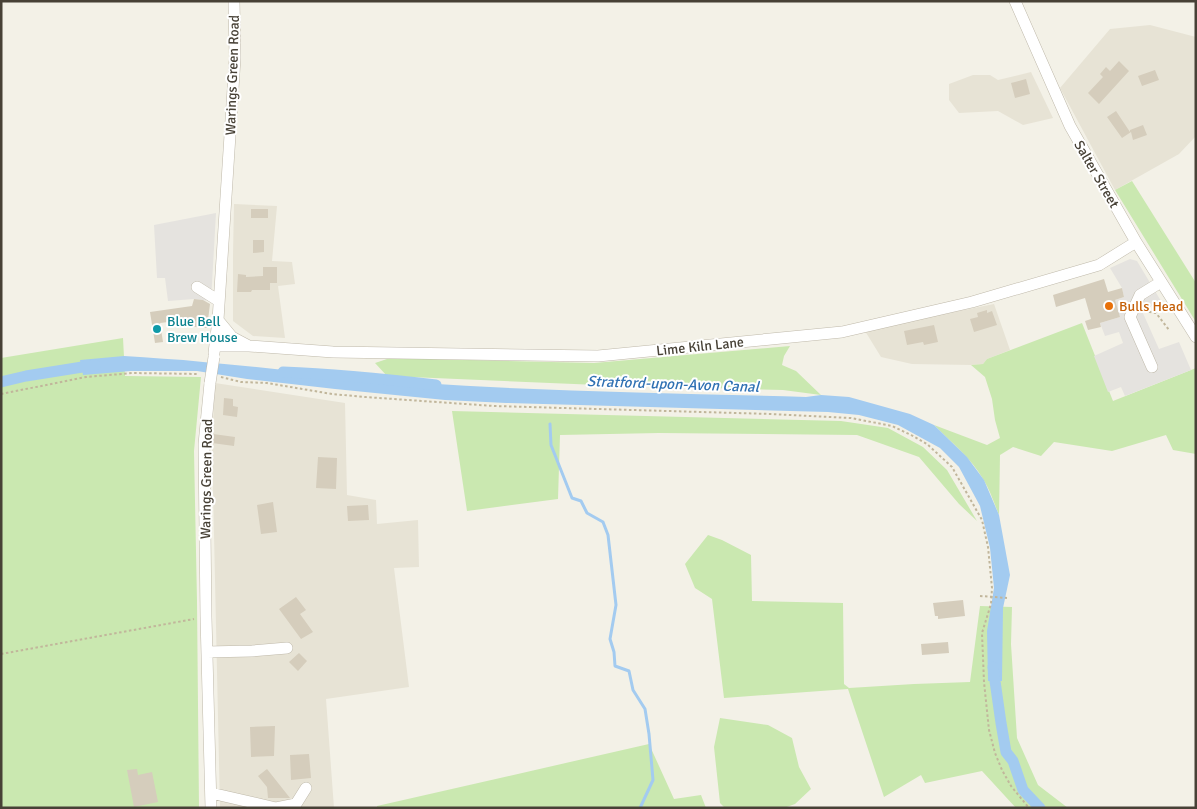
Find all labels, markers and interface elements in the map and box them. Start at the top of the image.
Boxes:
street label: Warings Green Road [222,15,243,136]
street label: Salter Street [1070,137,1123,211]
place label: Bulls Head [1119,298,1183,315]
marker: Bulls Head [1103,300,1115,312]
place label: Blue Bell Brew House [167,313,238,346]
marker: Blue Bell Brew House [151,323,163,335]
street label: Lime Kiln Lane [655,333,745,360]
water label: Stratford-upon-Avon Canal [587,372,761,396]
street label: Warings Green Road [197,419,216,539]

